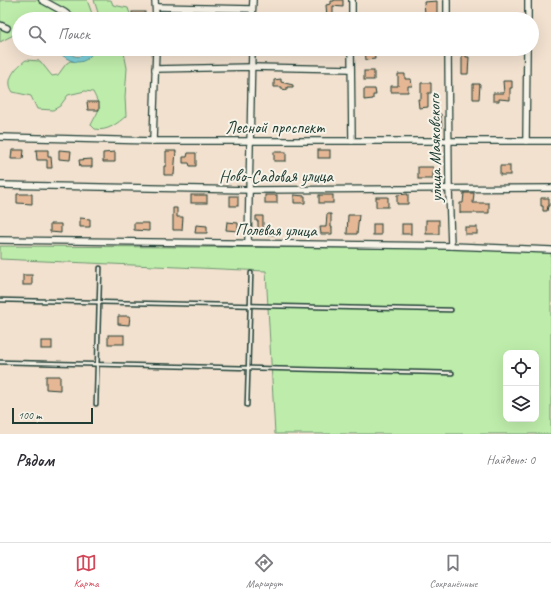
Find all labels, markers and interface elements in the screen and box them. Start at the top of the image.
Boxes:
search box [12,12,539,56]
icon: search [26,23,48,45]
text: Поиск [58,25,90,44]
street label: улица Маяковского [424,92,446,203]
street label: Лесной проспект [226,117,325,138]
street label: Ново-Садовая улица [219,166,334,187]
street label: Полевая улица [235,219,318,241]
map controls [503,350,539,422]
button: locate [503,350,539,386]
button: layers [503,386,539,422]
scale bar [12,406,93,425]
text: 100 m [18,408,42,422]
text: Рядом [16,450,54,471]
text: Найдено: 0 [487,452,535,468]
tab: Карта [74,552,99,590]
tab: Маршрут [246,552,282,590]
tab: Сохранённые [430,552,477,590]

